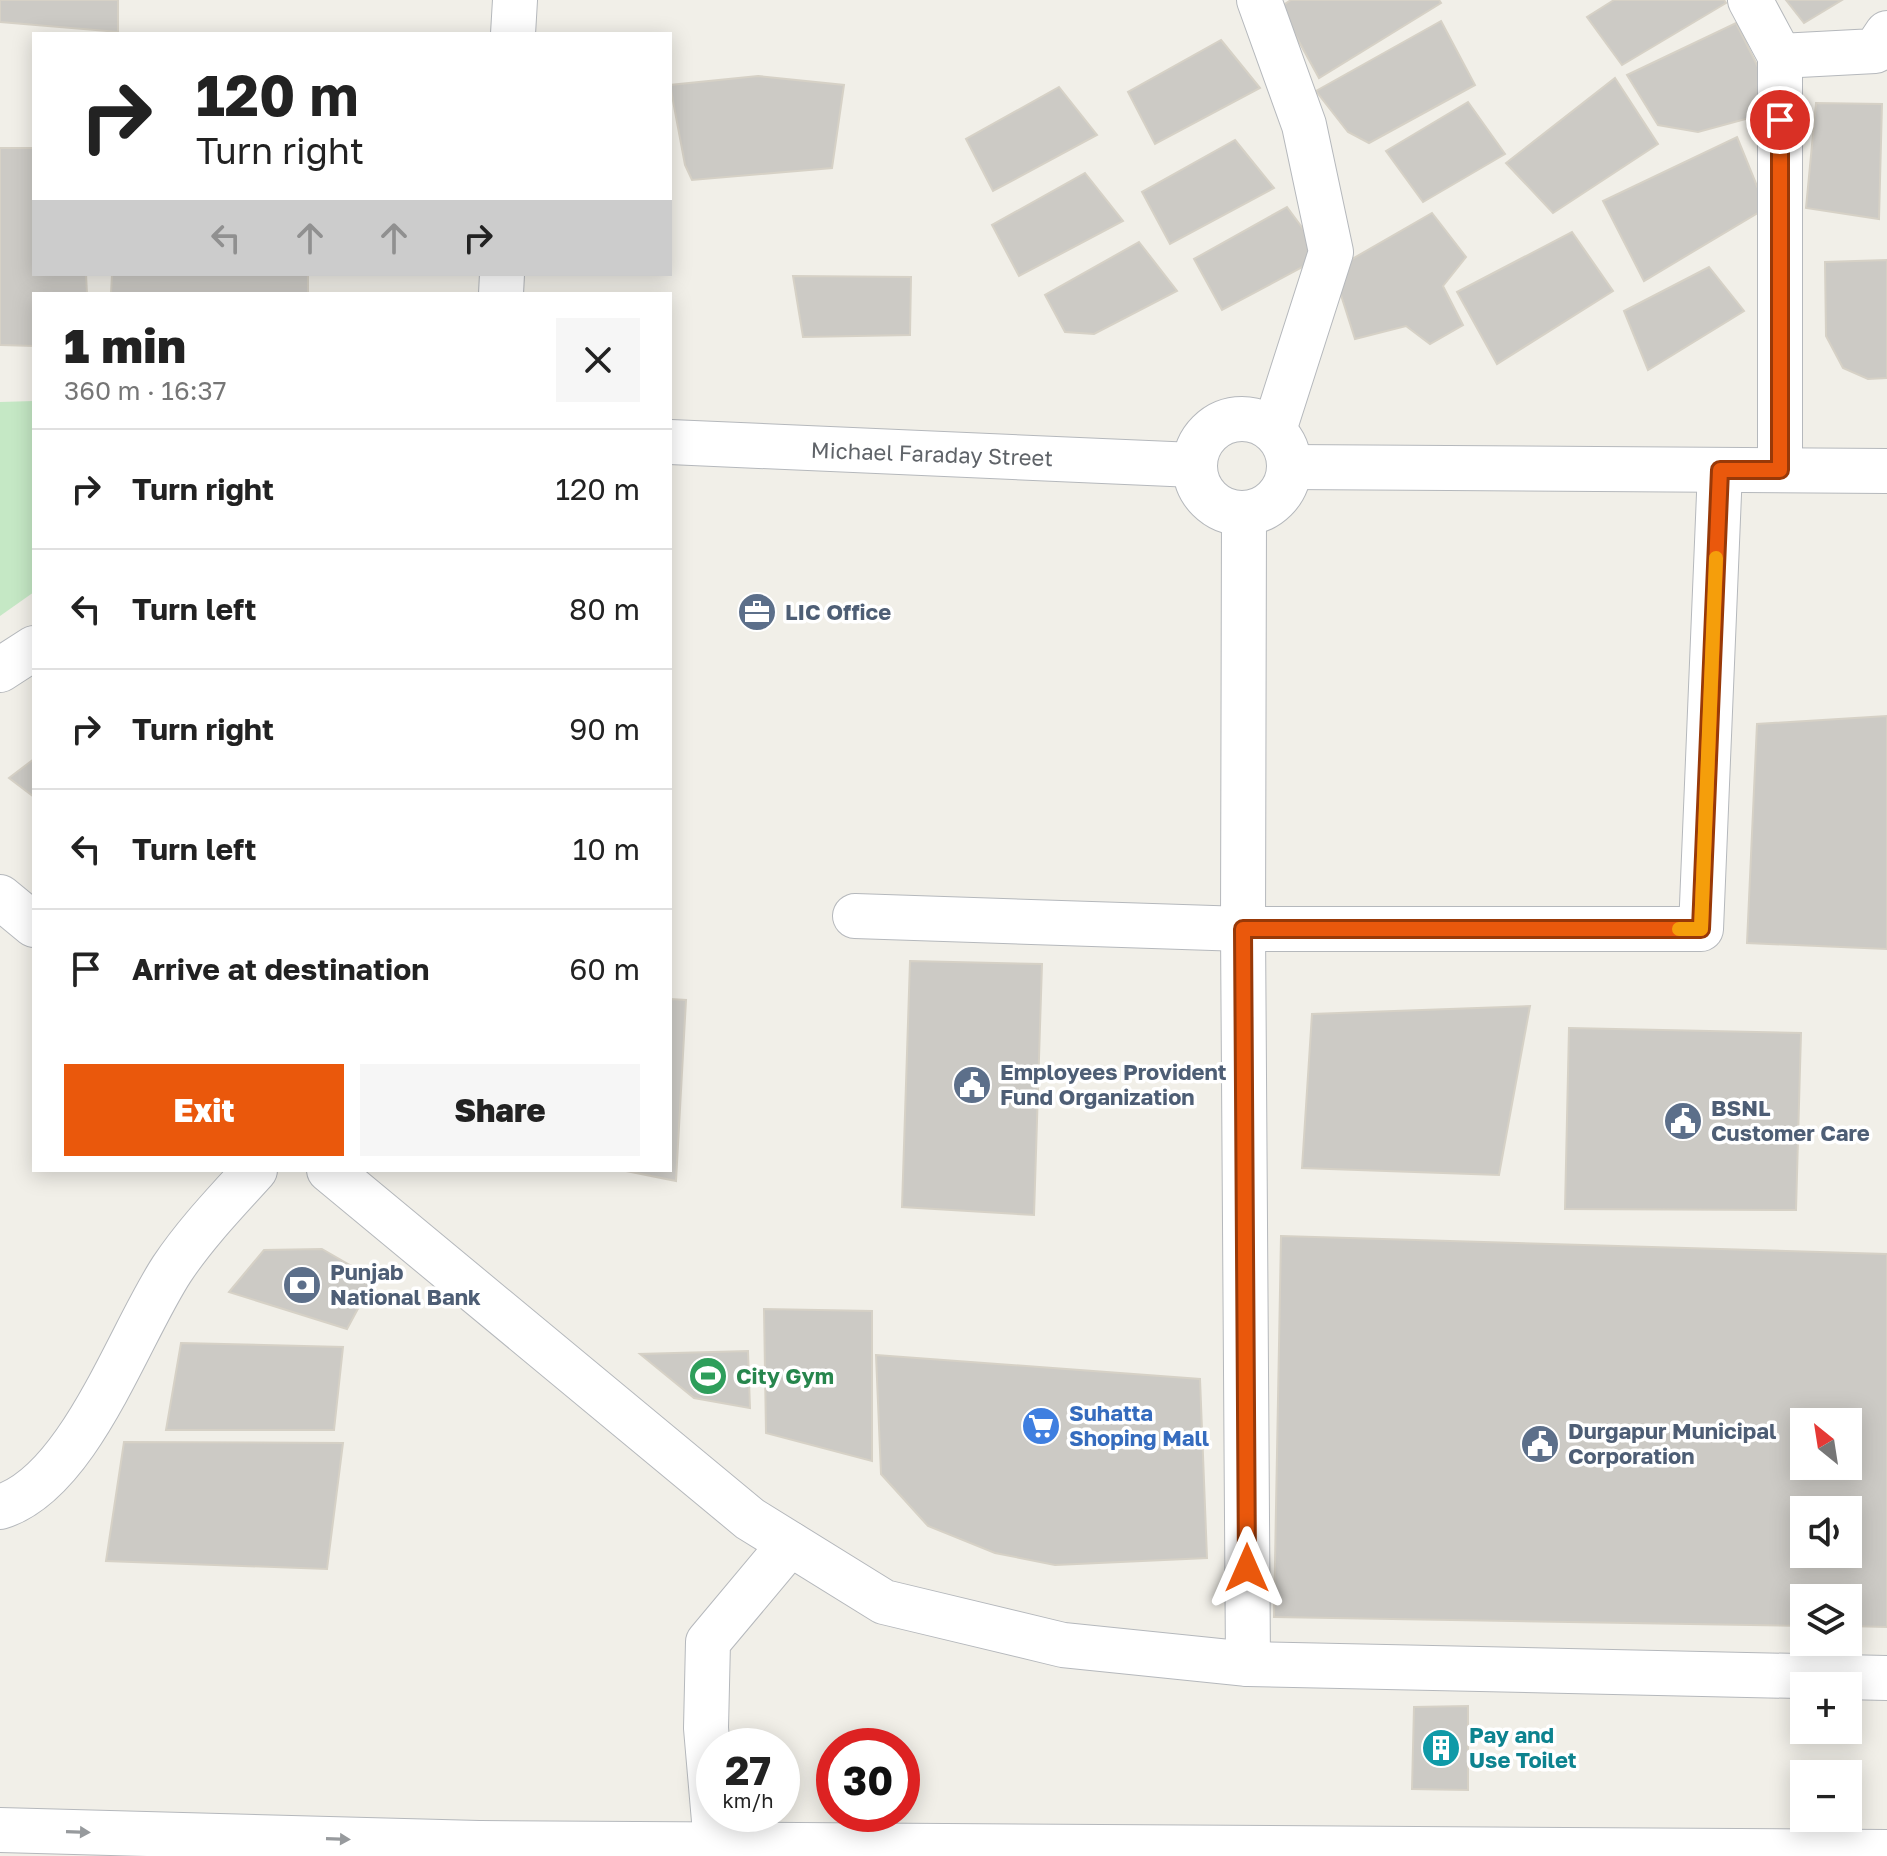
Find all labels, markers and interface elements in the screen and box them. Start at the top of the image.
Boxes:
text: 120 m [196,61,358,128]
icon: right [64,64,168,168]
pin [1746,86,1814,154]
icon: arrive [1758,98,1802,142]
text: Turn right [196,129,364,172]
icon: left [204,216,248,260]
icon: ahead [288,216,332,260]
icon: ahead [372,216,416,260]
icon: right [456,216,500,260]
text: 1 min [64,316,186,374]
button: close [556,318,640,402]
text: 360 m · 16:37 [64,375,227,406]
street label: Michael Faraday Street [810,436,1054,471]
icon: right [64,467,108,511]
text: Turn right [132,471,274,507]
text: 120 m [555,471,640,507]
icon: left [64,587,108,631]
text: Turn left [132,591,257,627]
text: 80 m [569,591,640,627]
office icon: LIC Office [736,591,778,633]
place label: LIC Office [785,598,891,625]
icon: right [64,707,108,751]
text: Turn right [132,711,274,747]
text: 90 m [569,711,640,747]
icon: left [64,827,108,871]
text: Turn left [132,831,257,867]
text: 10 m [573,831,640,867]
icon: arrive [64,947,108,991]
text: Arrive at destination [132,951,429,987]
text: 60 m [569,951,640,987]
place label: Employees Provident Fund Organization [1000,1058,1227,1110]
button: Exit [64,1064,344,1156]
button: Share [360,1064,640,1156]
public building icon: Employees Provident Fund Organization [951,1064,993,1106]
place label: BSNL Customer Care [1711,1094,1870,1146]
public building icon: BSNL Customer Care [1662,1100,1704,1142]
place label: Punjab National Bank [330,1258,481,1310]
bank icon: Punjab National Bank [281,1264,323,1306]
sports icon: City Gym [687,1355,729,1397]
place label: City Gym [736,1362,834,1389]
place label: Suhatta Shoping Mall [1069,1399,1209,1451]
supermarket icon: Suhatta Shoping Mall [1020,1405,1062,1447]
north arrow [1790,1408,1862,1480]
map controls [1790,1408,1862,1832]
place label: Durgapur Municipal Corporation [1568,1417,1776,1469]
public building icon: Durgapur Municipal Corporation [1519,1423,1561,1465]
button: sound [1790,1496,1862,1568]
position arrow [1205,1526,1289,1610]
button: layers [1790,1584,1862,1656]
button: + [1790,1672,1862,1744]
place label: Pay and Use Toilet [1469,1721,1577,1773]
building icon: Pay and Use Toilet [1420,1727,1462,1769]
speed limit sign: 30 [816,1728,920,1832]
text: 27 [725,1746,771,1794]
button: − [1790,1760,1862,1832]
text: km/h [723,1788,773,1812]
one-way arrow [66,1826,91,1839]
one-way arrow [326,1833,351,1846]

